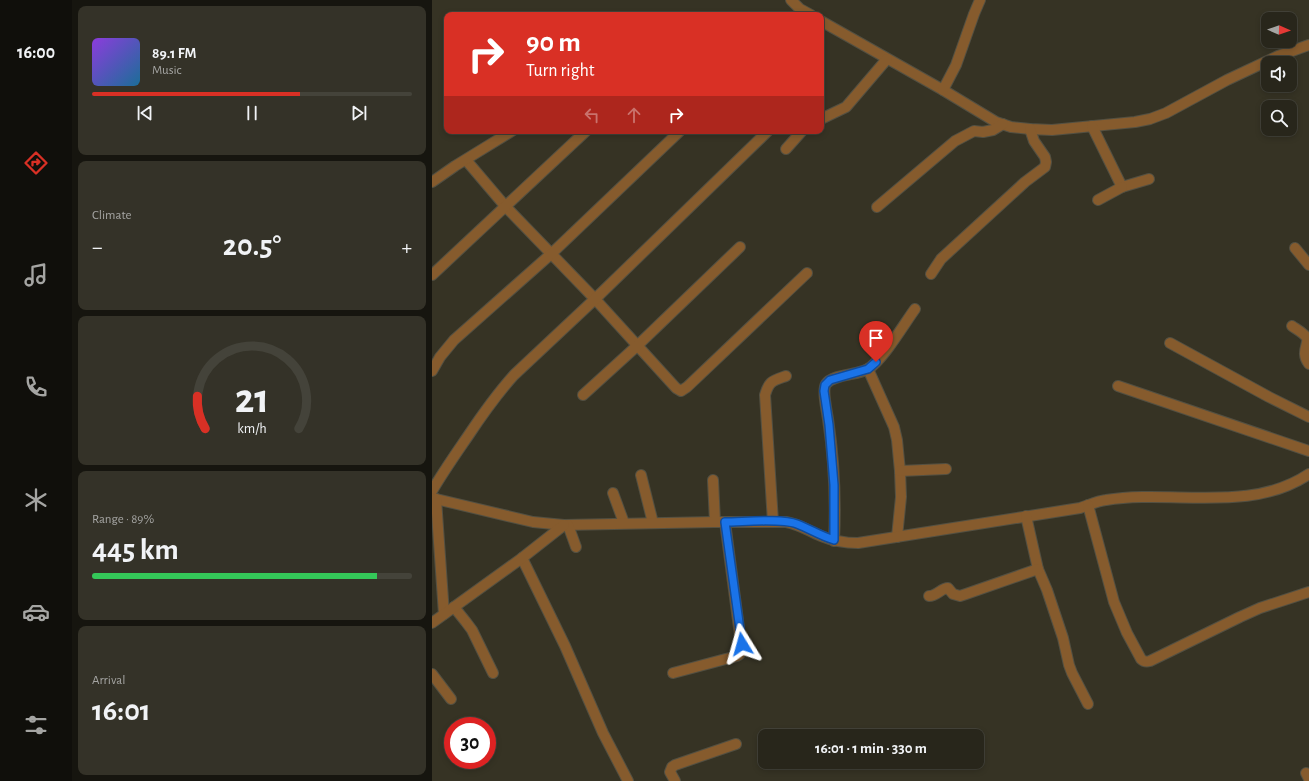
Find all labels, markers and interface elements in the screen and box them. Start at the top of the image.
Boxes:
north arrow [1261,12,1297,48]
map controls [1261,12,1297,136]
icon: right [460,28,512,80]
text: 90 m [526,29,581,57]
text: 16:00 [17,44,55,62]
text: 89.1 FM [152,46,196,61]
button: sound [1261,56,1297,92]
text: Turn right [526,62,595,80]
text: Music [152,64,182,77]
button: search [1261,100,1297,136]
icon: previous [134,102,156,124]
icon: pause [241,102,263,124]
icon: next [348,102,370,124]
icon: left [581,104,603,126]
icon: ahead [623,104,645,126]
icon: right [665,104,687,126]
icon: directions [22,149,50,177]
text: Climate [92,209,131,222]
text: 20.5° [223,231,281,261]
text: − [92,236,103,258]
text: + [401,236,412,258]
icon: music [22,261,50,289]
pin [859,321,893,362]
icon: arrive [865,327,887,349]
icon: phone [22,373,50,401]
text: 21 [235,378,269,419]
text: km/h [237,421,267,435]
icon: climate [22,486,50,514]
text: Range · 89% [92,513,154,526]
text: 445 km [92,535,179,565]
icon: car [22,598,50,626]
position arrow [721,623,763,665]
text: Arrival [92,674,125,687]
text: 16:01 [92,696,151,726]
icon: filters [22,711,50,739]
speed limit sign: 30 [444,717,496,769]
text: 16:01 · 1 min · 330 m [815,741,927,756]

